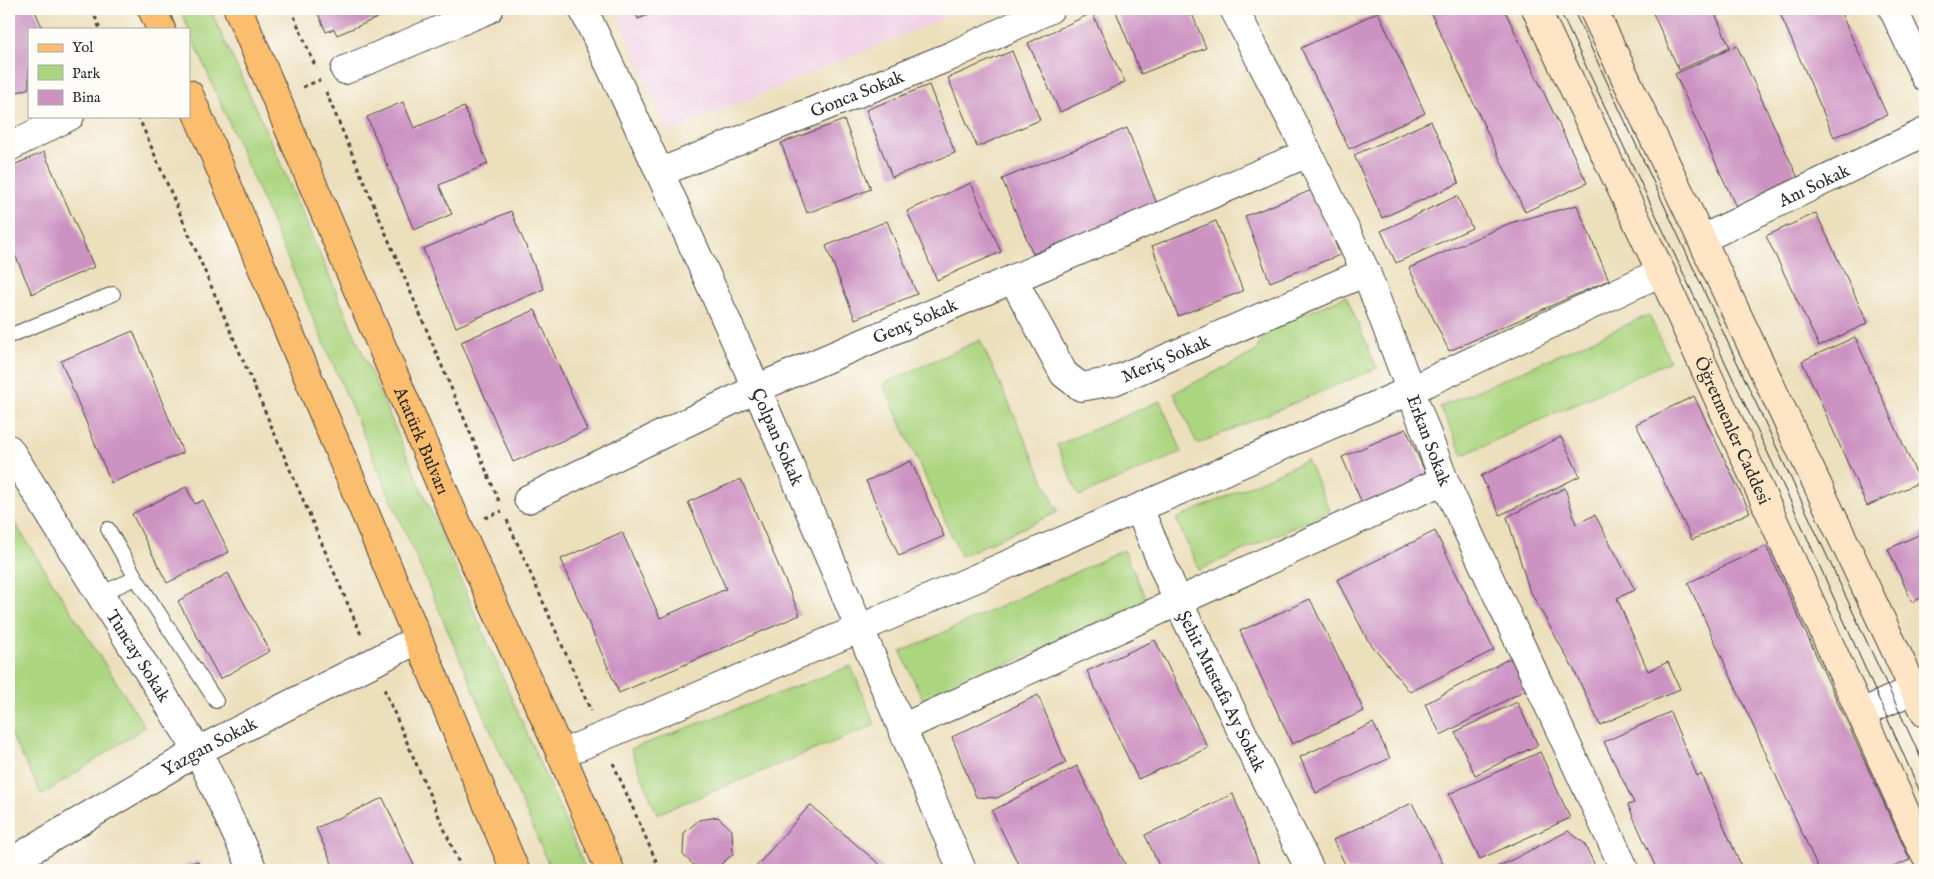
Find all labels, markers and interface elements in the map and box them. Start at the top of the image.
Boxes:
legend [28,28,190,118]
text: Yol [72,38,94,57]
text: Park [72,64,102,83]
street label: Gonca Sokak [807,66,908,124]
text: Bina [72,88,101,107]
street label: Anı Sokak [1774,160,1854,214]
street label: Genç Sokak [870,294,962,351]
street label: Meriç Sokak [1119,331,1214,389]
street label: Öğretmenler Caddesi [1688,353,1775,509]
street label: Atatürk Bulvarı [387,383,454,499]
street label: Çolpan Sokak [745,385,808,490]
street label: Erkan Sokak [1400,392,1456,491]
street label: Tuncay Sokak [100,606,175,707]
street label: Şehit Mustafa Ay Sokak [1171,607,1270,777]
street label: Yazgan Sokak [158,713,262,783]

